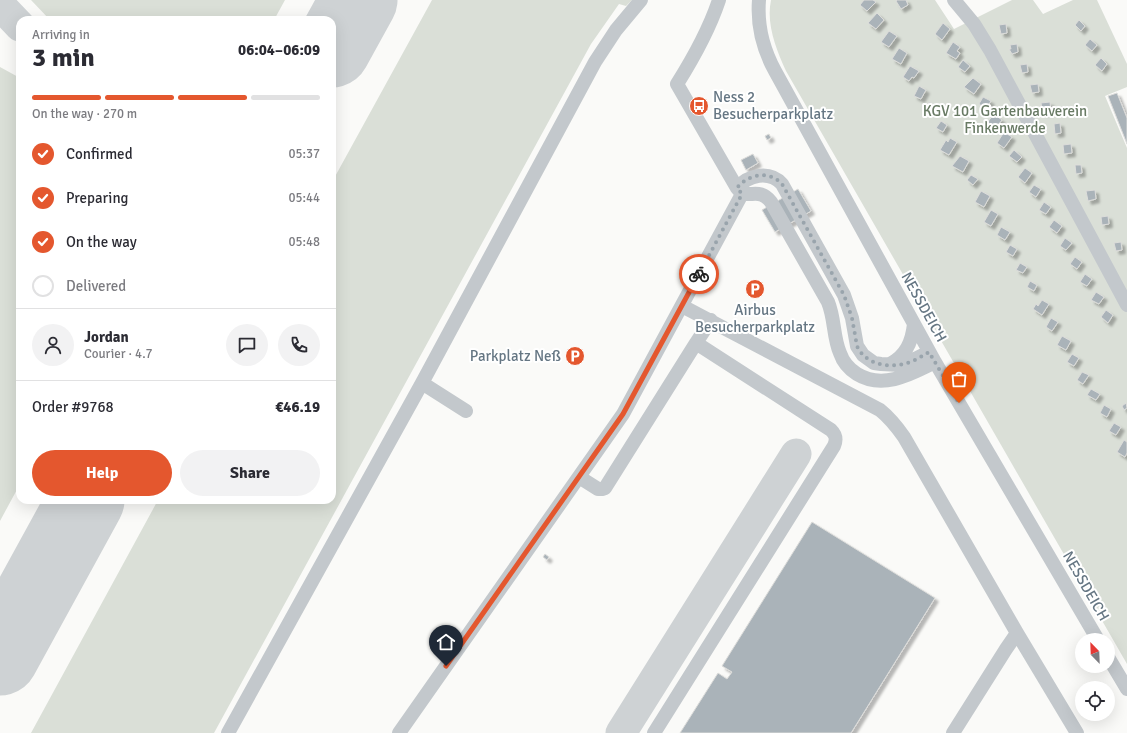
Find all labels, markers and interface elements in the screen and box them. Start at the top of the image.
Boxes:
text: Arriving in [32,27,90,43]
text: 06:04–06:09 [238,41,320,59]
text: 3 min [32,42,95,74]
place label: Ness 2 Besucherparkplatz [713,88,833,123]
bus stop icon: Ness 2 Besucherparkplatz [688,95,710,117]
park label: KGV 101 Gartenbauverein Finkenwerde [923,102,1087,137]
text: On the way · 270 m [32,106,137,122]
icon: check [32,143,54,165]
text: Confirmed [66,145,133,163]
text: 05:37 [288,146,320,162]
icon: check [32,187,54,209]
text: Preparing [66,189,129,207]
text: 05:44 [288,190,320,206]
icon: check [32,231,54,253]
text: On the way [66,233,137,251]
text: 05:48 [288,234,320,250]
courier [679,254,719,294]
icon: bike [688,263,710,285]
street label: NESSDEICH [897,269,951,345]
text: Delivered [66,277,126,295]
parking icon: Airbus Besucherparkplatz [744,278,766,300]
place label: Airbus Besucherparkplatz [695,301,815,336]
button: person [32,324,74,366]
button: chat [226,324,268,366]
button: phone [278,324,320,366]
text: Jordan [84,328,129,346]
parking icon: Parkplatz Neß [564,345,586,367]
text: Courier · 4.7 [84,346,153,362]
place label: Parkplatz Neß [470,347,561,365]
pin [942,362,976,403]
icon: bag [948,368,970,390]
text: Order #9768 [32,398,114,416]
text: €46.19 [275,398,320,416]
button: Help [32,450,172,496]
button: Share [180,450,320,496]
street label: NESSDEICH [1059,548,1113,624]
pin [429,625,463,666]
icon: home [435,631,457,653]
north arrow [1075,633,1115,673]
map controls [1075,633,1115,721]
button: locate [1075,681,1115,721]

